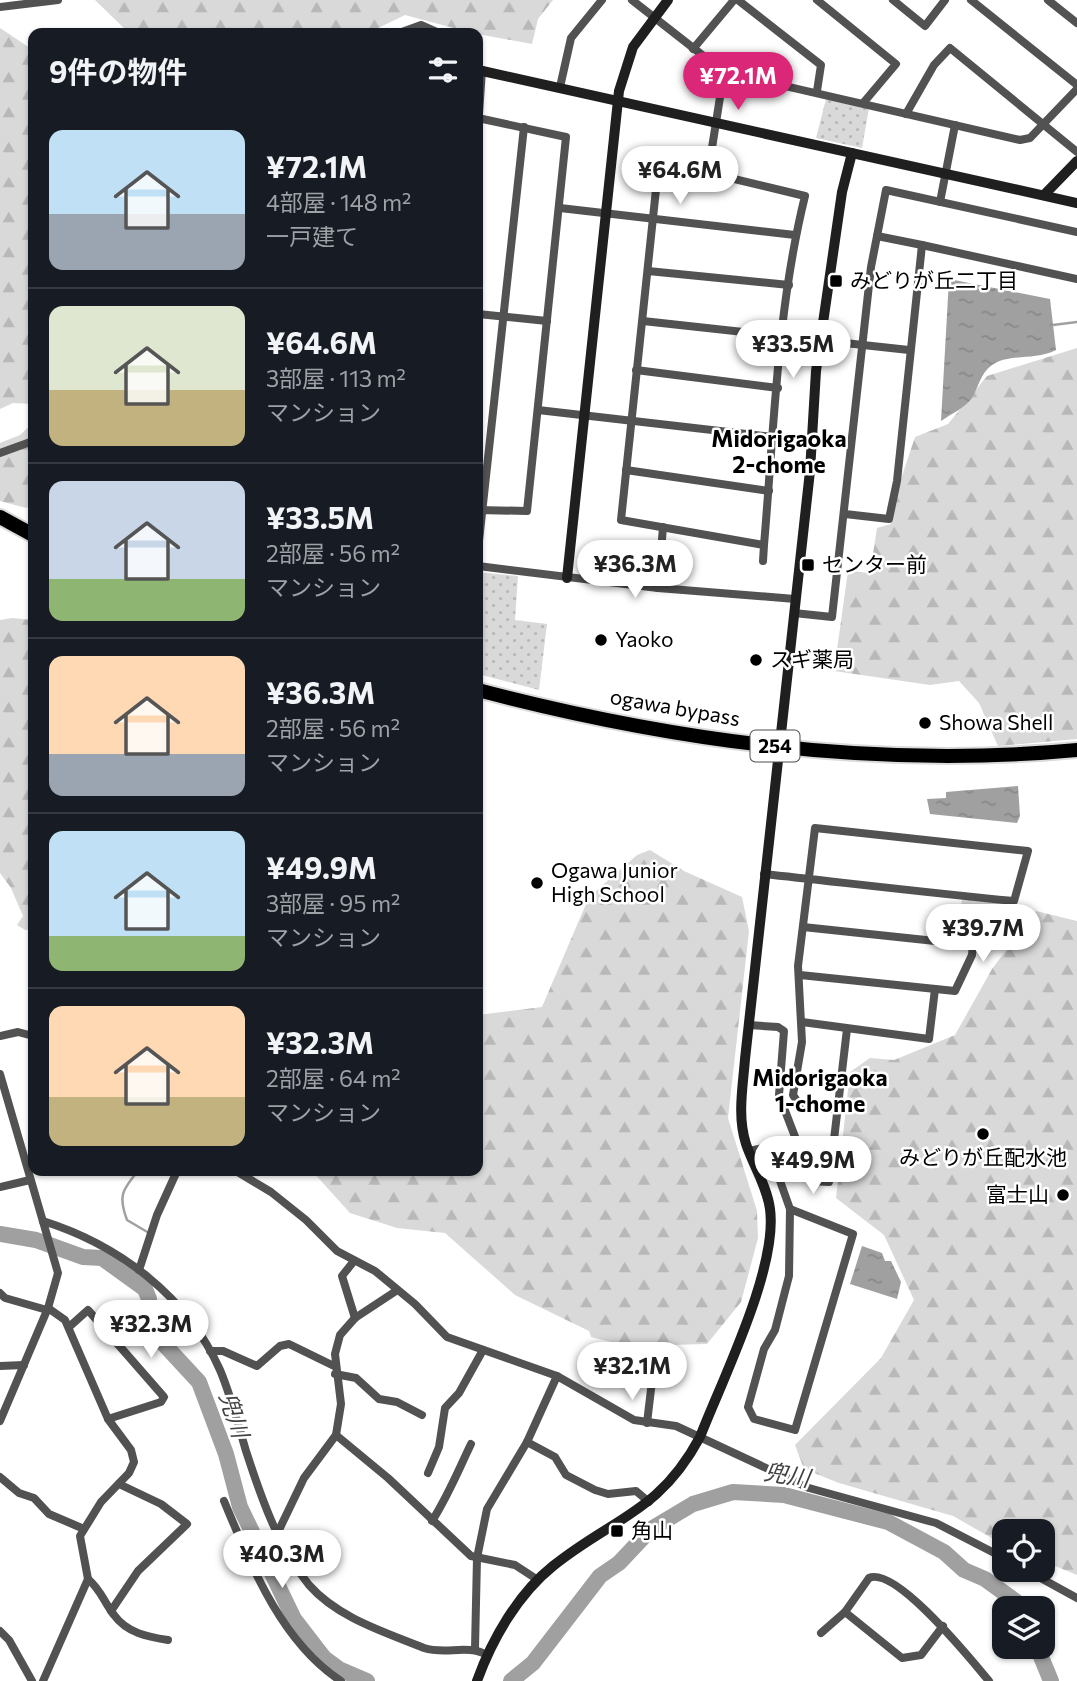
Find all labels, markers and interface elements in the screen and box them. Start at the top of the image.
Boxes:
icon: filters [424,51,462,89]
text: 9件の物件 [49,52,188,89]
pin: ¥72.1M [681,52,795,112]
text: ¥72.1M [699,61,777,89]
pin: ¥64.6M [623,146,737,206]
text: ¥72.1M [266,147,367,184]
text: ¥64.6M [637,155,723,183]
icon: home [105,158,189,242]
text: 4部屋 · 148 m² [266,188,411,216]
text: 一戸建て [266,222,358,250]
place label: みどりが丘二丁目 [850,267,1018,292]
marker: みどりが丘二丁目 [828,273,844,289]
pin: ¥33.5M [736,320,850,380]
text: ¥64.6M [266,323,377,360]
text: ¥33.5M [752,329,834,357]
icon: home [105,334,189,418]
text: 3部屋 · 113 m² [266,364,406,392]
text: マンション [266,398,381,426]
district label: Midorigaoka 2-chome [711,424,847,478]
text: ¥33.5M [266,498,374,535]
icon: home [105,509,189,593]
text: 2部屋 · 56 m² [266,539,400,567]
pin: ¥36.3M [578,540,692,600]
text: ¥36.3M [593,549,677,577]
place label: センター前 [822,551,927,576]
marker: センター前 [800,557,816,573]
text: マンション [266,573,381,601]
place label: Yaoko [615,626,674,651]
marker: Yaoko [593,632,609,648]
place label: スギ薬局 [770,646,854,671]
marker: スギ薬局 [748,652,764,668]
text: ¥36.3M [266,673,375,710]
street label: ogawa bypass [608,683,742,730]
icon: home [105,684,189,768]
place label: Showa Shell [939,709,1053,734]
text: 2部屋 · 56 m² [266,714,400,742]
marker: Showa Shell [917,715,933,731]
road number: 254 [750,730,800,762]
text: マンション [266,748,381,776]
text: ¥49.9M [266,848,377,885]
place label: Ogawa Junior High School [551,857,678,906]
icon: home [105,859,189,943]
marker: Ogawa Junior High School [529,875,545,891]
text: 3部屋 · 95 m² [266,889,400,917]
pin: ¥39.7M [926,904,1040,964]
text: ¥39.7M [942,913,1024,941]
text: マンション [266,923,381,951]
text: ¥32.3M [266,1023,374,1060]
icon: home [105,1034,189,1118]
district label: Midorigaoka 1-chome [752,1063,888,1117]
text: 2部屋 · 64 m² [266,1064,400,1092]
text: マンション [266,1098,381,1126]
marker: みどりが丘配水池 [975,1126,991,1142]
pin: ¥49.9M [756,1136,870,1196]
place label: みどりが丘配水池 [899,1144,1067,1169]
text: ¥49.9M [770,1145,856,1173]
place label: 富士山 [986,1181,1049,1206]
marker: 富士山 [1055,1187,1071,1203]
pin: ¥32.3M [94,1300,208,1360]
text: ¥32.3M [110,1309,192,1337]
pin: ¥32.1M [575,1342,689,1402]
text: ¥32.1M [593,1351,671,1379]
water label: 兜川 [215,1388,256,1444]
water label: 兜川 [762,1457,815,1492]
place label: 角山 [631,1517,673,1542]
map controls [992,1519,1055,1659]
button: locate [992,1519,1055,1582]
marker: 角山 [609,1523,625,1539]
pin: ¥40.3M [225,1530,339,1590]
text: ¥40.3M [239,1539,325,1567]
button: layers [992,1596,1055,1659]

